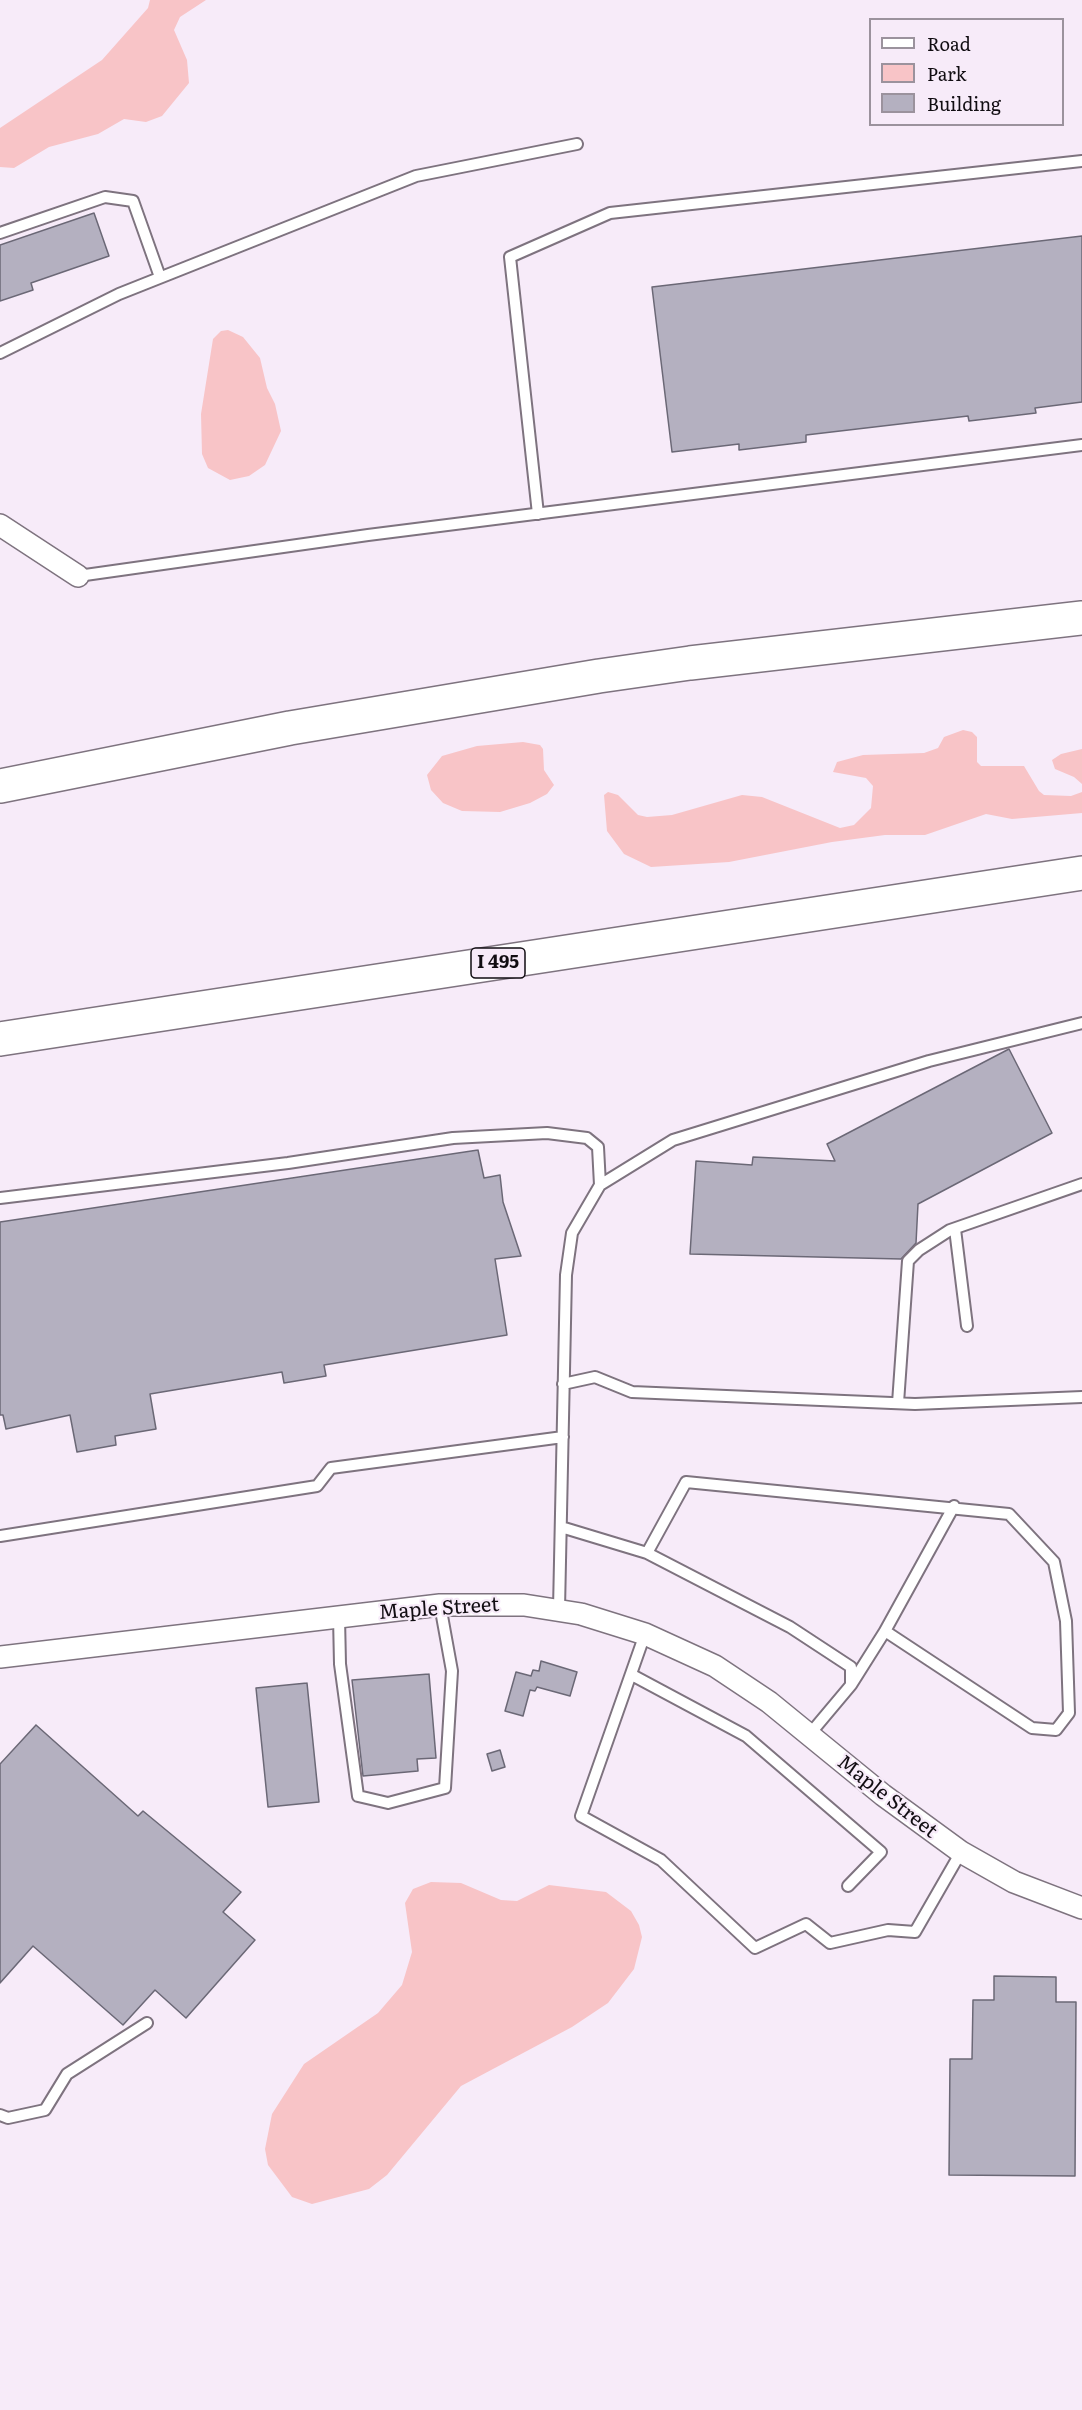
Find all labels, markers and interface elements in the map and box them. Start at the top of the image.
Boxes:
legend [869,18,1064,126]
text: Road [927,30,971,57]
text: Park [927,60,966,87]
text: Building [927,90,1001,117]
road number: I 495 [471,948,525,978]
street label: Maple Street [378,1593,500,1625]
street label: Maple Street [832,1750,942,1844]

